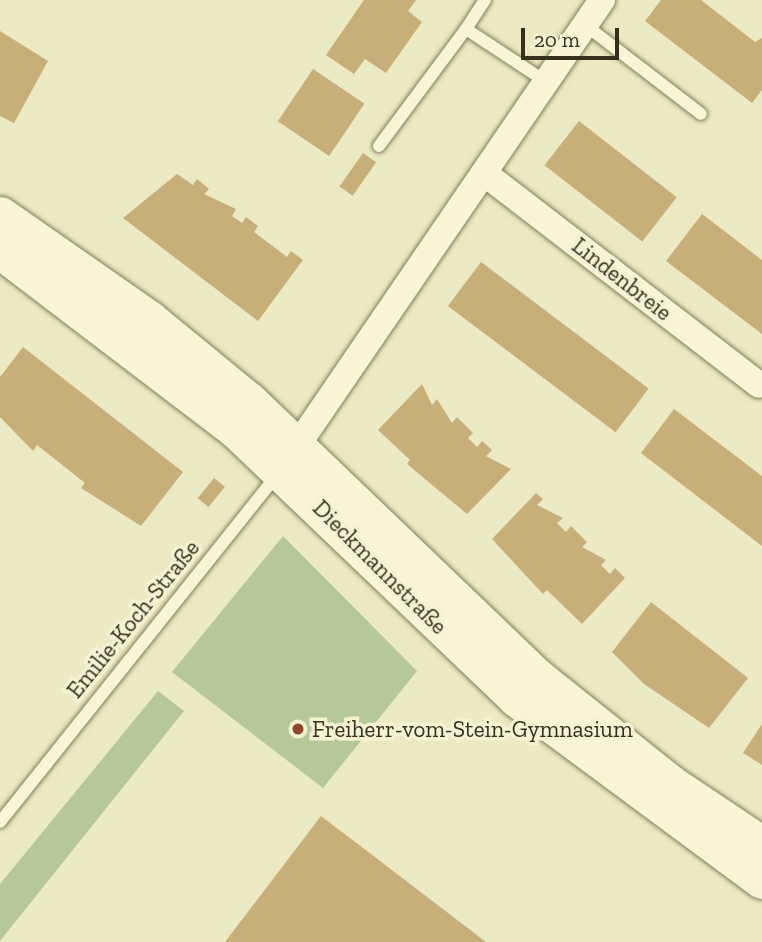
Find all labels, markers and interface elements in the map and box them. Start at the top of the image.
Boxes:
scale bar [524,14,622,58]
text: 20 m [534,27,580,52]
street label: Lindenbreie [567,232,677,326]
street label: Dieckmannstraße [307,494,453,640]
street label: Emilie-Koch-Straße [61,534,205,704]
place label: Freiherr-vom-Stein-Gymnasium [312,715,633,743]
marker: Freiherr-vom-Stein-Gymnasium [290,721,306,737]

